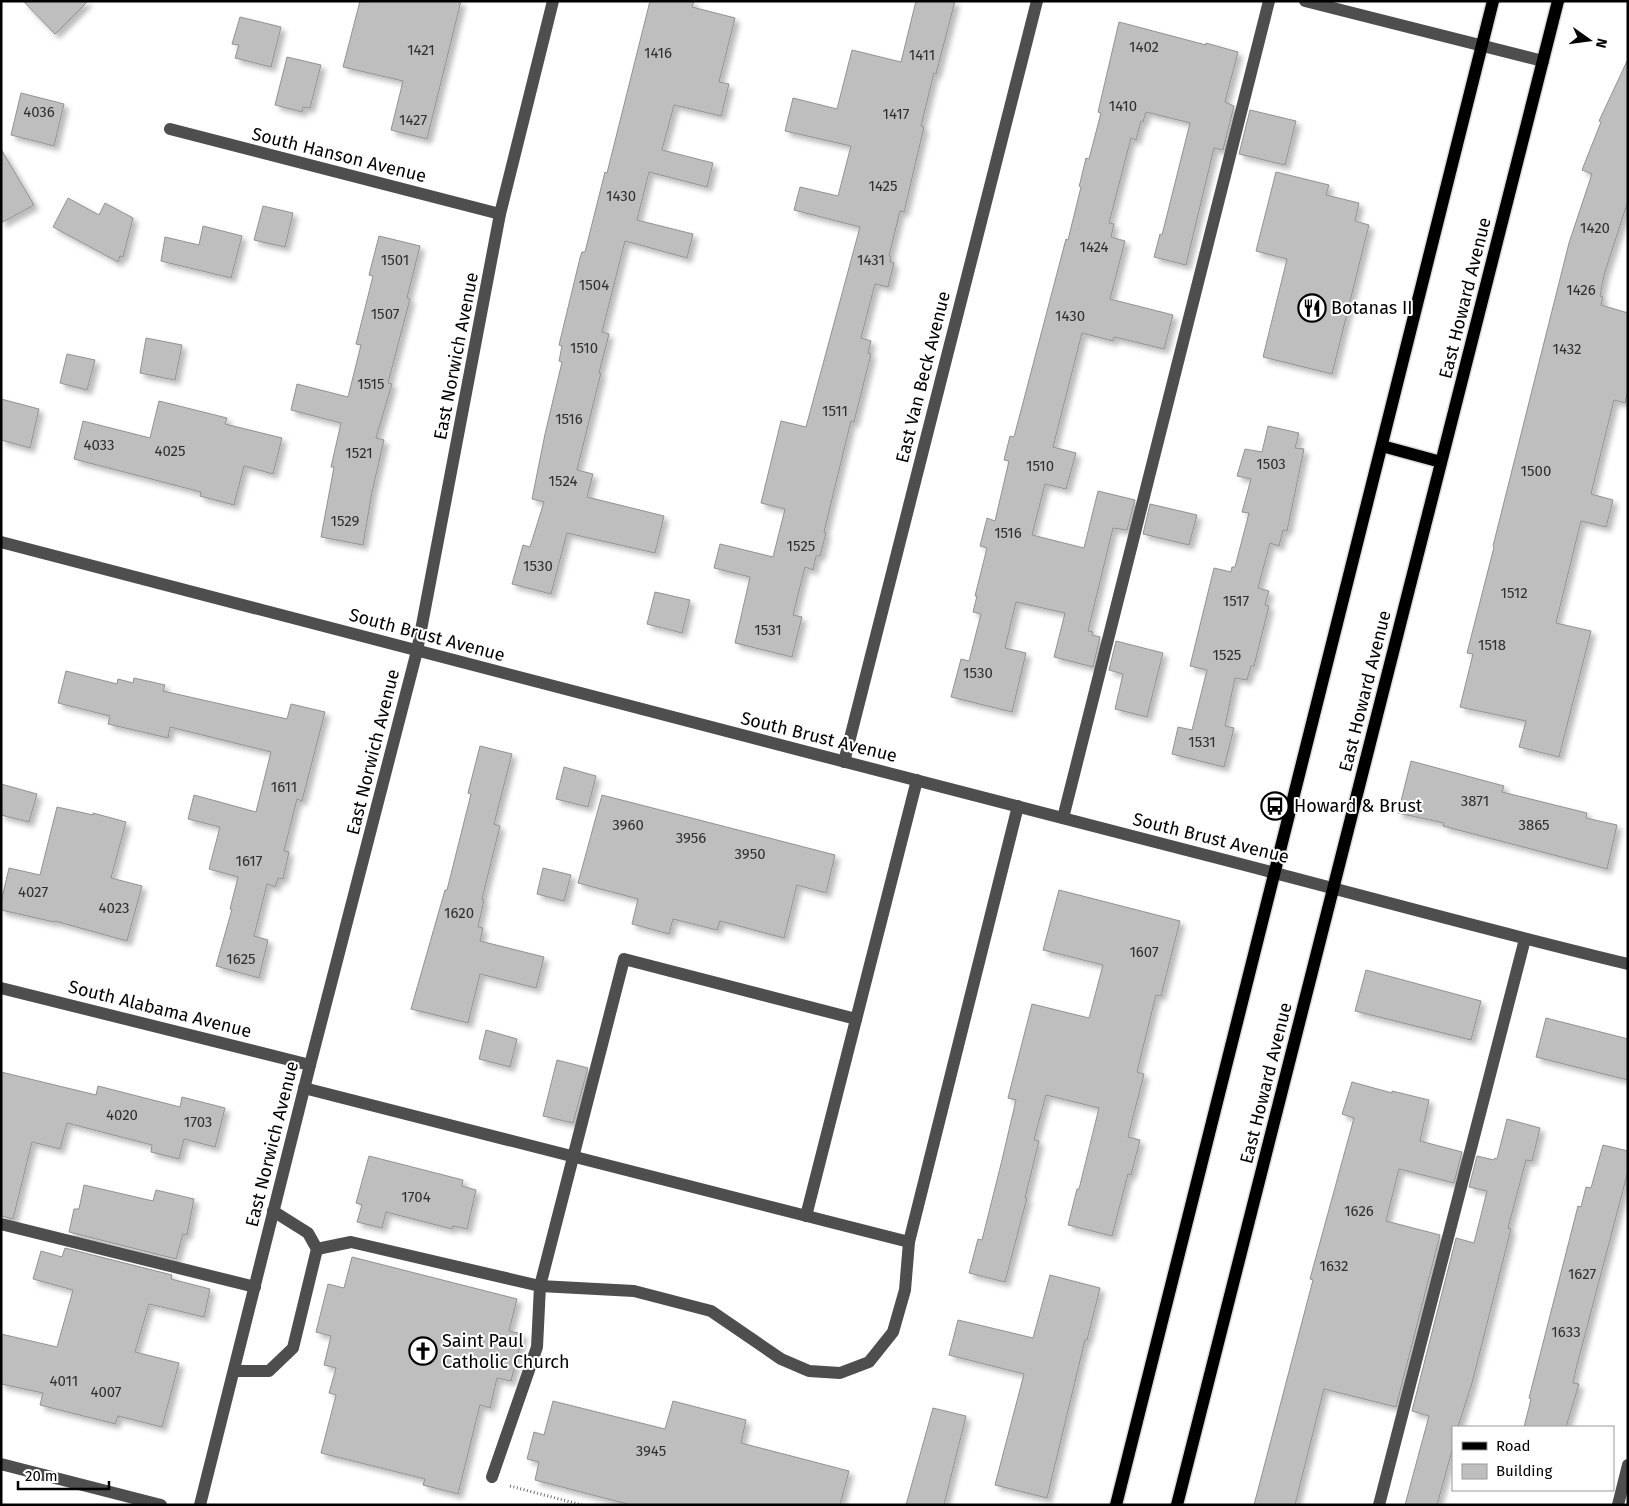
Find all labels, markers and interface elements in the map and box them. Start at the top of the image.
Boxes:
north arrow [1564,15,1614,65]
text: N [1592,36,1611,50]
house number: 1402 [1129,38,1159,56]
house number: 1421 [407,41,435,59]
house number: 1416 [644,44,672,62]
house number: 1411 [909,46,935,64]
house number: 1410 [1109,97,1137,115]
house number: 4036 [23,103,55,121]
house number: 1417 [883,105,910,123]
house number: 1427 [399,111,427,129]
street label: South Hanson Avenue [249,123,429,187]
house number: 1425 [868,177,898,195]
house number: 1430 [606,187,636,205]
street label: East Howard Avenue [1434,215,1496,381]
house number: 1420 [1580,219,1610,237]
house number: 1424 [1079,238,1109,256]
house number: 1501 [381,251,409,269]
house number: 1431 [857,251,885,269]
street label: East Norwich Avenue [429,270,483,442]
house number: 1504 [579,276,609,294]
house number: 1426 [1566,281,1596,299]
street label: East Van Beck Avenue [891,289,955,465]
restaurant icon: Botanas II [1297,293,1327,323]
place label: Botanas II [1331,297,1413,319]
house number: 1507 [371,305,400,323]
house number: 1430 [1055,307,1085,325]
house number: 1510 [570,339,598,357]
house number: 1432 [1553,340,1581,358]
house number: 1515 [357,375,385,393]
house number: 1511 [822,402,848,420]
house number: 1516 [555,410,583,428]
house number: 4033 [83,436,115,454]
house number: 4025 [154,442,186,460]
house number: 1521 [345,444,373,462]
house number: 1503 [1256,455,1286,473]
house number: 1510 [1026,457,1054,475]
house number: 1500 [1521,462,1551,480]
house number: 1524 [549,472,577,490]
house number: 1529 [331,512,360,530]
house number: 1516 [994,524,1022,542]
house number: 1525 [787,537,815,555]
house number: 1530 [523,557,553,575]
house number: 1512 [1500,584,1528,602]
house number: 1517 [1223,592,1250,610]
street label: South Brust Avenue [347,604,507,666]
street label: East Howard Avenue [1334,608,1396,774]
house number: 1531 [754,621,782,639]
house number: 1518 [1478,636,1506,654]
house number: 1525 [1213,646,1241,664]
house number: 1530 [963,664,993,682]
street label: East Norwich Avenue [342,667,404,837]
street label: South Brust Avenue [739,707,899,767]
house number: 1531 [1188,733,1216,751]
house number: 1611 [271,778,297,796]
bus stop icon: Howard & Brust [1260,791,1290,821]
house number: 3871 [1461,792,1489,810]
place label: Howard & Brust [1294,795,1423,817]
street label: South Brust Avenue [1131,808,1291,868]
house number: 3960 [612,816,644,834]
house number: 3865 [1518,816,1550,834]
house number: 3956 [676,829,706,847]
house number: 3950 [734,845,766,863]
house number: 1617 [236,852,263,870]
house number: 4027 [18,883,48,901]
house number: 4023 [98,899,130,917]
house number: 1620 [444,904,474,922]
house number: 1607 [1129,943,1159,961]
house number: 1625 [226,950,256,968]
street label: South Alabama Avenue [66,976,254,1042]
street label: East Howard Avenue [1235,1000,1297,1166]
street label: East Norwich Avenue [241,1059,303,1229]
house number: 4020 [106,1106,138,1124]
house number: 1703 [184,1113,212,1131]
house number: 1704 [401,1188,431,1206]
house number: 1626 [1344,1202,1374,1220]
house number: 1632 [1319,1257,1349,1275]
house number: 1627 [1568,1265,1596,1283]
house number: 1633 [1551,1323,1581,1341]
place label: Saint Paul Catholic Church [442,1330,569,1373]
church icon: Saint Paul Catholic Church [408,1336,438,1366]
house number: 4011 [50,1372,78,1390]
house number: 4007 [90,1383,122,1401]
legend [1452,1426,1614,1491]
text: Road [1496,1437,1531,1455]
house number: 3945 [636,1442,666,1460]
scale bar [18,1458,109,1490]
text: Building [1496,1462,1552,1480]
text: 20 m [25,1467,58,1485]

